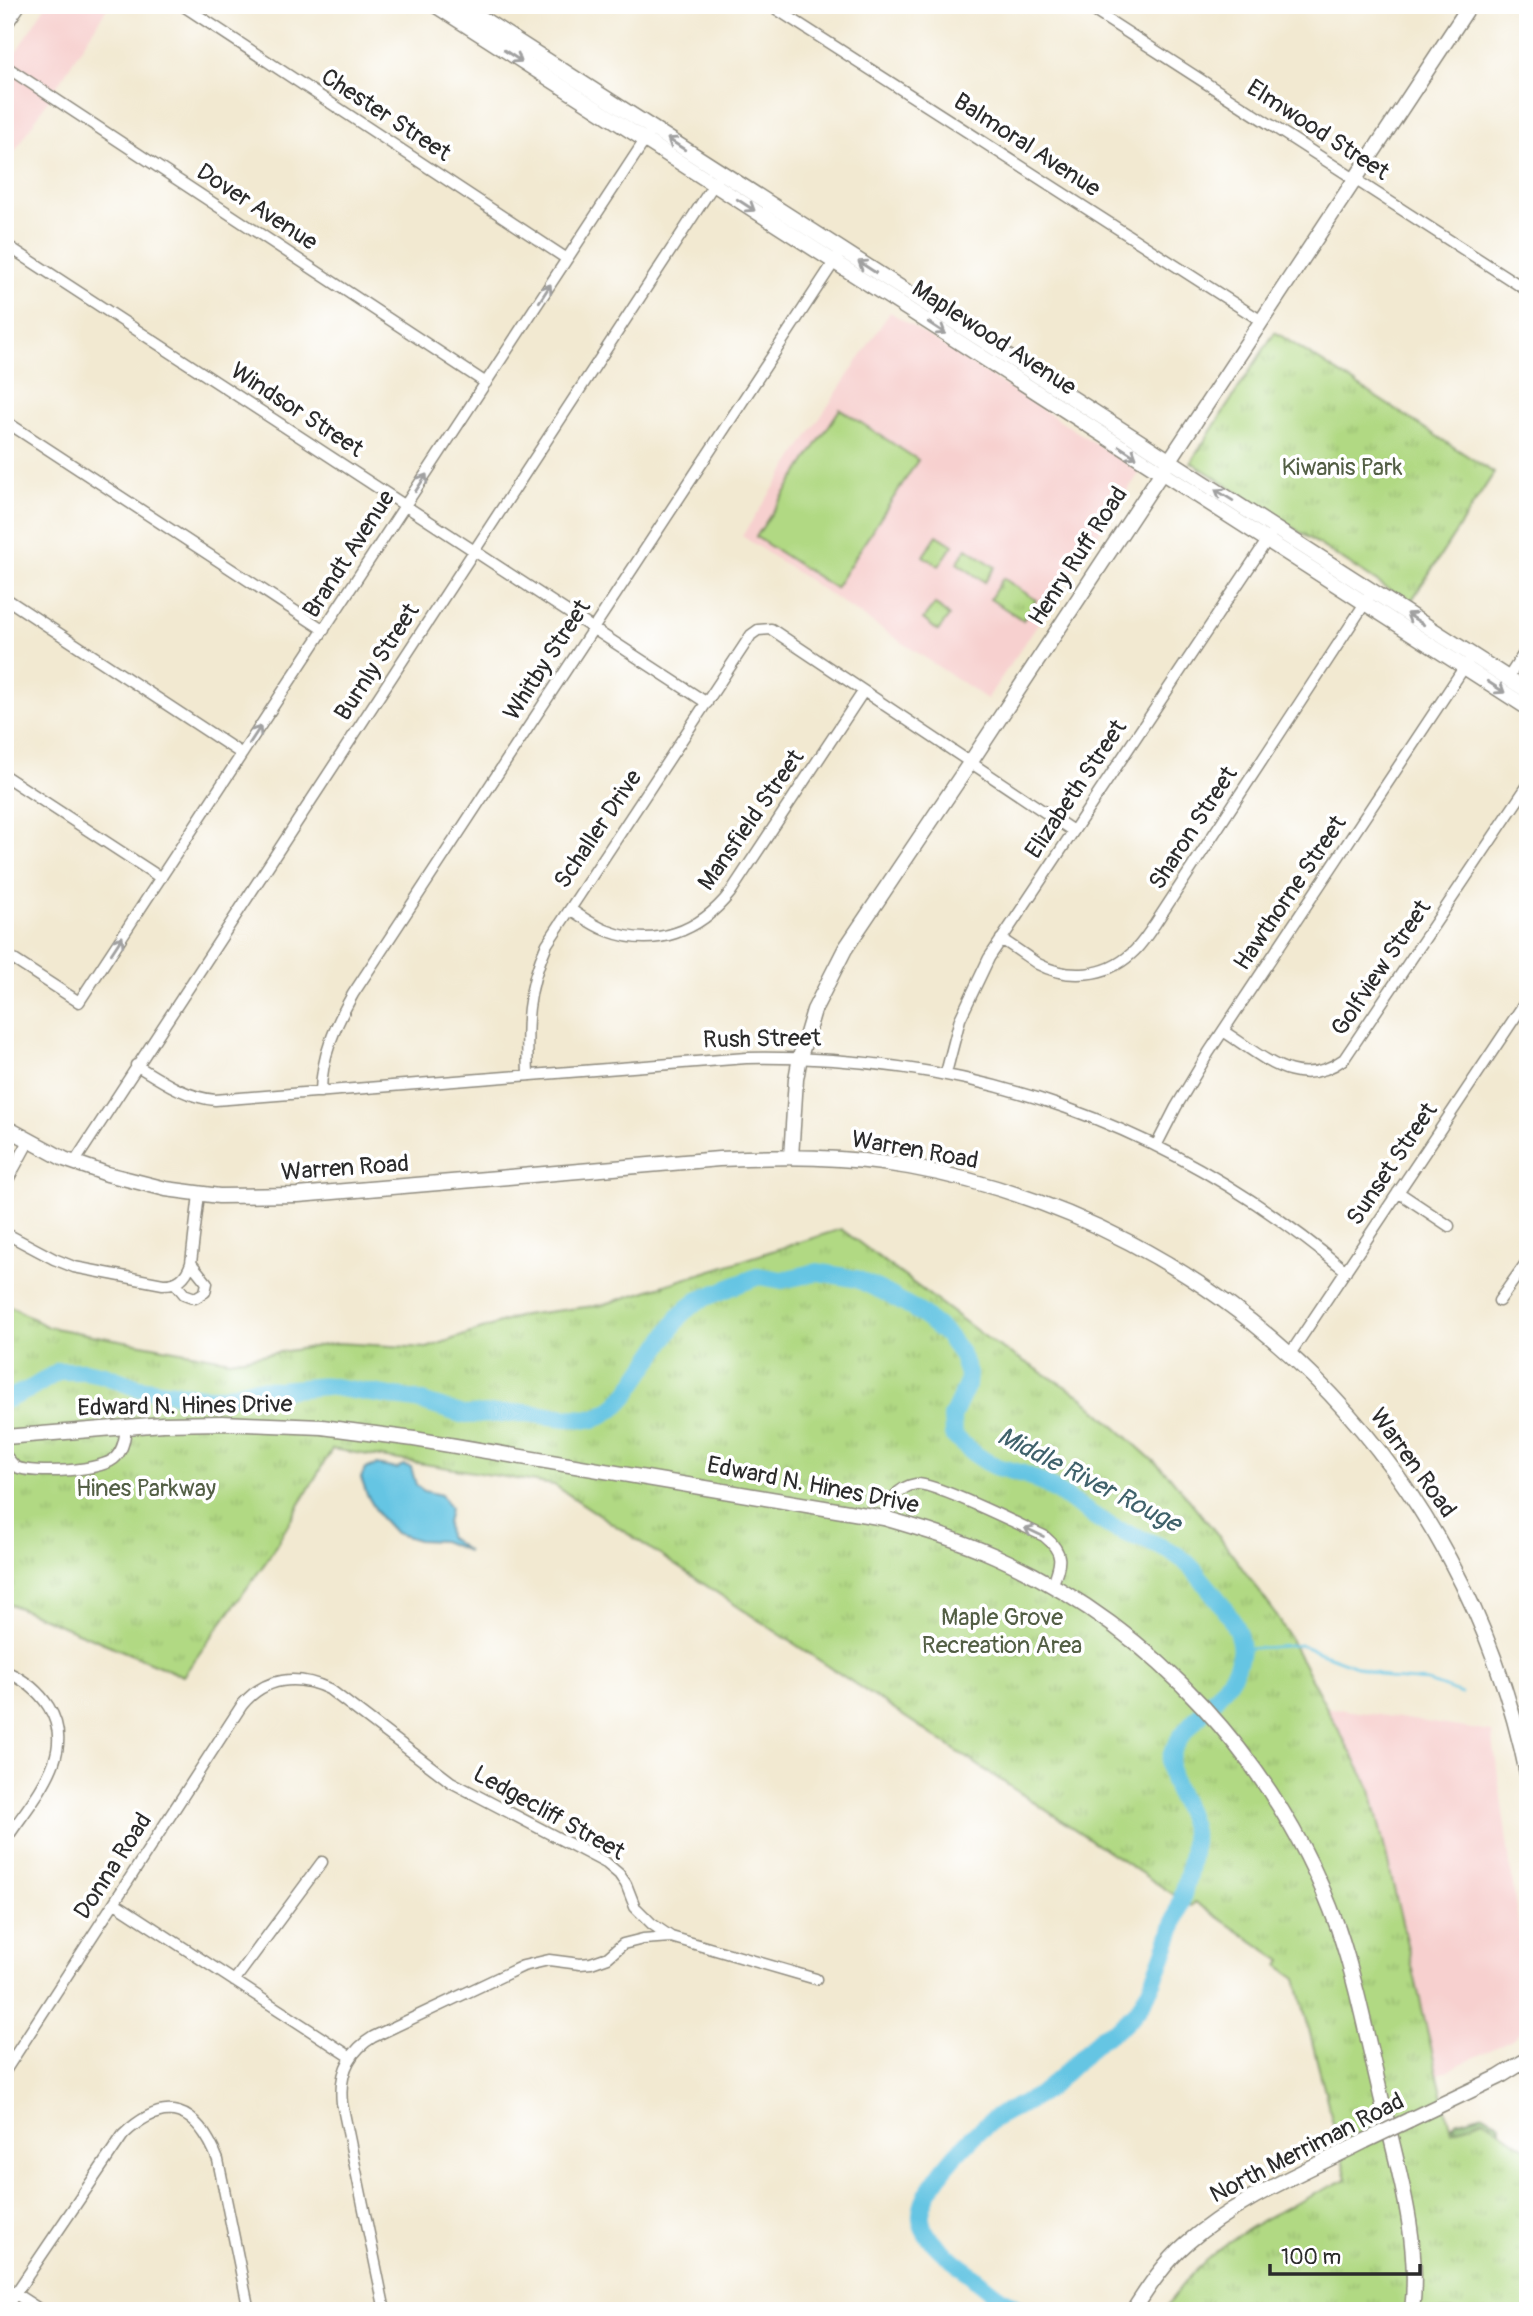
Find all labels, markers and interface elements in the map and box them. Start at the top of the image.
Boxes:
one-way arrow [503,49,523,63]
street label: Chester Street [316,62,457,168]
street label: Elmwood Street [1242,73,1395,187]
street label: Balmoral Avenue [948,87,1106,203]
one-way arrow [666,136,686,150]
street label: Dover Avenue [191,157,323,257]
one-way arrow [736,198,755,213]
one-way arrow [858,260,877,275]
street label: Maplewood Avenue [906,274,1082,402]
one-way arrow [538,284,552,303]
one-way arrow [927,321,946,336]
street label: Windsor Street [225,356,369,464]
one-way arrow [1118,445,1138,459]
park label: Kiwanis Park [1281,453,1403,482]
one-way arrow [414,474,428,494]
street label: Henry Ruff Road [1022,481,1134,631]
street label: Brandt Avenue [297,484,401,623]
one-way arrow [1214,488,1234,502]
street label: Whitby Street [497,594,597,726]
street label: Burnly Street [328,598,426,726]
one-way arrow [1405,611,1425,625]
one-way arrow [1486,681,1506,695]
street label: Elizabeth Street [1019,714,1133,864]
one-way arrow [248,725,262,745]
street label: Mansfield Street [692,744,810,896]
street label: Sharon Street [1142,761,1244,895]
street label: Schaller Drive [548,764,648,894]
street label: Hawthorne Street [1227,810,1353,976]
street label: Golfview Street [1325,894,1437,1041]
one-way arrow [110,936,124,956]
street label: Rush Street [703,1023,822,1055]
street label: Sunset Street [1340,1097,1444,1231]
street label: Warren Road [849,1125,981,1175]
street label: Warren Road [280,1149,410,1187]
street label: Edward N. Hines Drive [77,1390,293,1422]
street label: Warren Road [1364,1403,1462,1523]
water label: Middle River Rouge [992,1420,1188,1541]
street label: Edward N. Hines Drive [705,1450,922,1520]
park label: Hines Parkway [76,1474,216,1503]
one-way arrow [1024,1524,1045,1538]
park label: Maple Grove Recreation Area [922,1603,1082,1660]
street label: Ledgecliff Street [468,1759,630,1867]
street label: Donna Road [68,1807,158,1925]
street label: North Merriman Road [1205,2086,1409,2210]
scale bar [1270,2232,1421,2276]
text: 100 m [1281,2244,1341,2271]

